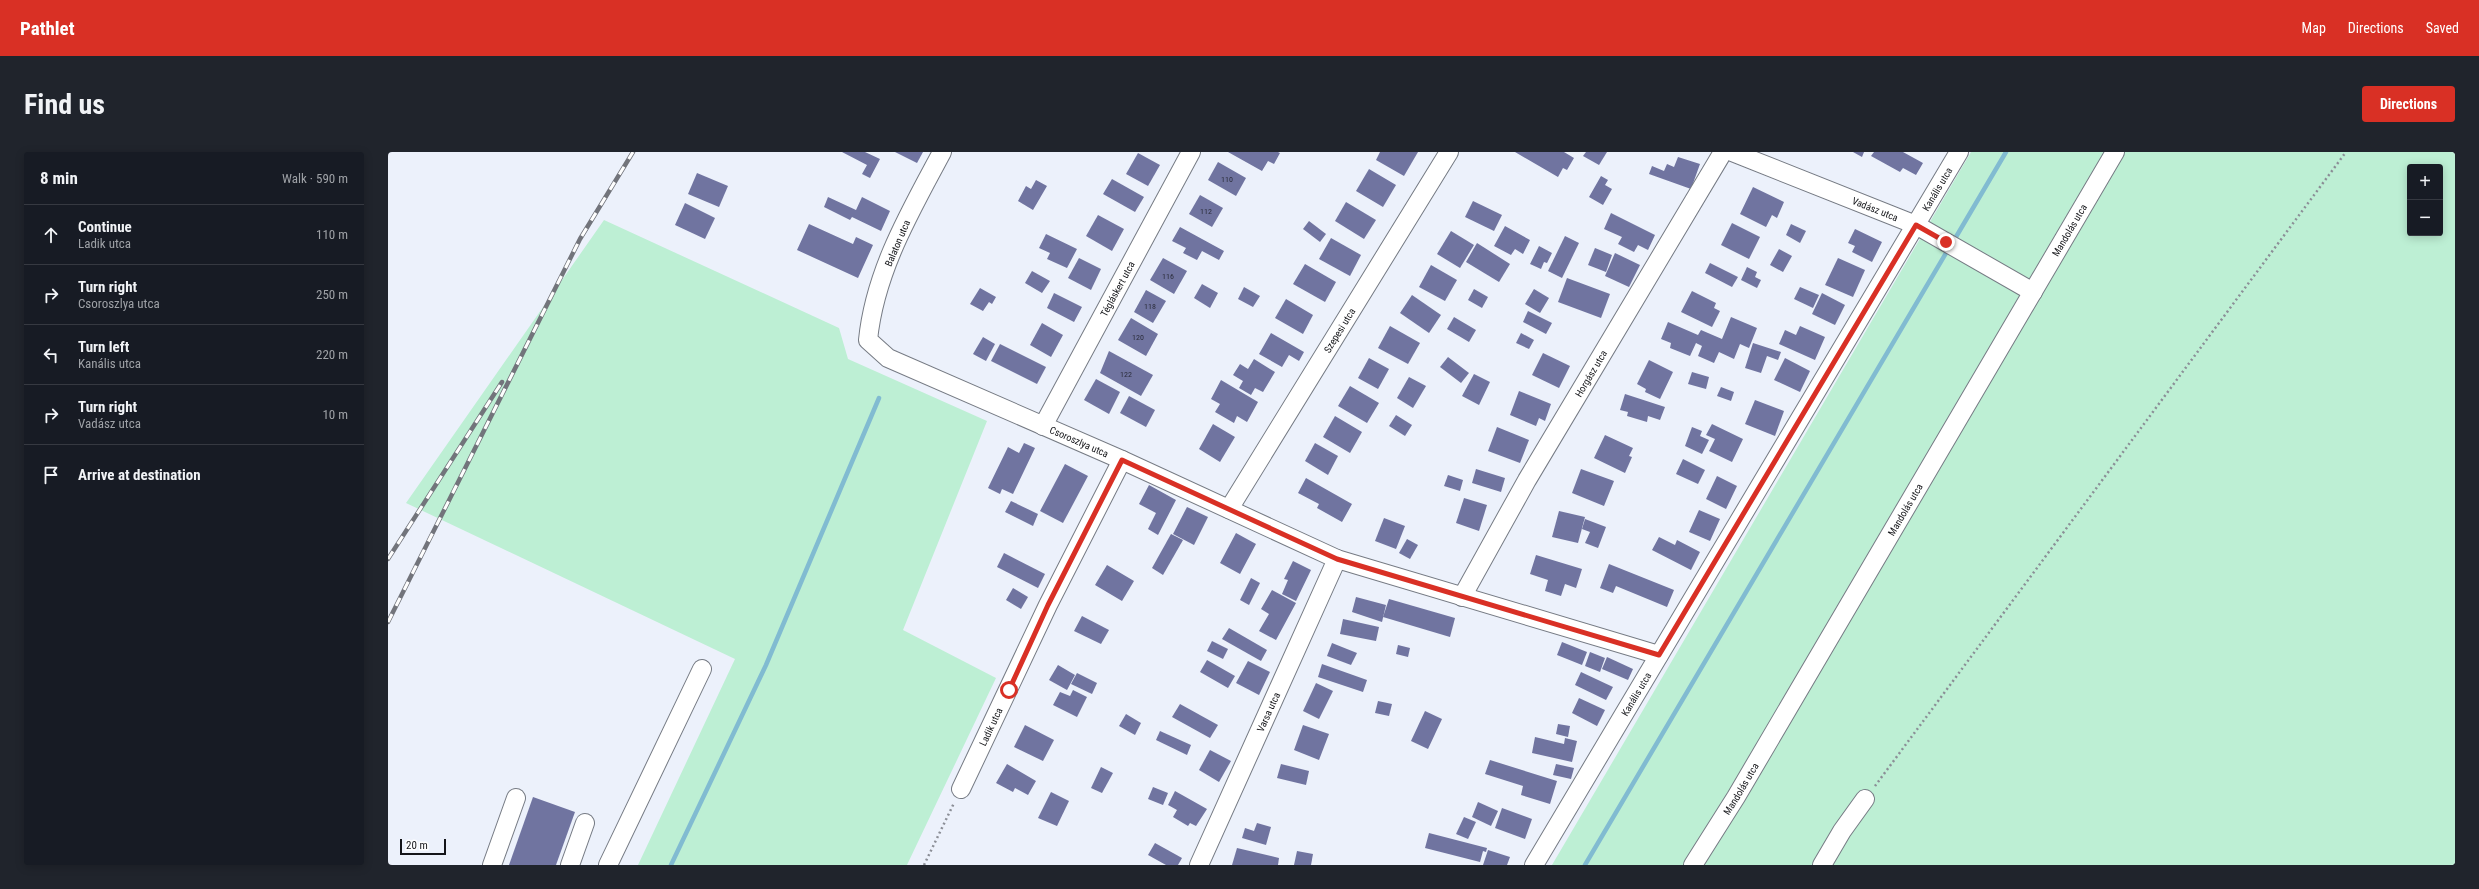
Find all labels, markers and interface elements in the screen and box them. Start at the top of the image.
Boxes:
text: Pathlet [20,17,75,40]
text: Map [2302,20,2326,36]
text: Directions [2348,20,2404,36]
text: Saved [2426,20,2459,36]
button: Directions [2362,86,2455,122]
text: Find us [24,88,105,121]
map controls [2407,164,2443,236]
button: + [2407,164,2443,200]
street label: Kanális utca [1920,165,1955,213]
text: 8 min [40,168,78,188]
text: Walk · 590 m [282,171,348,186]
house number: 110 [1221,175,1233,184]
street label: Vadász utca [1850,195,1900,223]
button: − [2407,200,2443,236]
street label: Mandolás utca [2050,202,2089,258]
house number: 112 [1200,207,1212,216]
text: Continue [78,218,132,236]
street label: Balaton utca [883,218,912,268]
icon: ahead [40,224,62,246]
text: 110 m [316,227,348,242]
route end [1937,233,1955,251]
text: Ladik utca [78,236,131,251]
street label: Tégláskert utca [1098,259,1137,318]
house number: 116 [1162,272,1174,281]
text: Turn right [78,278,137,296]
icon: right [40,284,62,306]
text: 250 m [316,287,348,302]
text: Csoroszlya utca [78,296,160,311]
house number: 118 [1144,302,1156,311]
street label: Szepesi utca [1322,306,1358,355]
house number: 120 [1132,333,1144,342]
text: Turn left [78,338,129,356]
icon: left [40,344,62,366]
text: 220 m [316,347,348,362]
street label: Horgász utca [1573,348,1609,399]
text: Kanális utca [78,356,141,371]
house number: 122 [1120,370,1132,379]
text: Turn right [78,398,137,416]
icon: right [40,404,62,426]
text: 10 m [322,407,348,422]
text: Vadász utca [78,416,141,431]
street label: Csoroszlya utca [1048,424,1110,460]
icon: arrive [40,464,62,486]
text: Arrive at destination [78,466,201,484]
street label: Mandolás utca [1886,482,1925,538]
street label: Kanális utca [1619,670,1654,718]
route start [1000,681,1018,699]
street label: Varsa utca [1255,690,1282,734]
street label: Ladik utca [977,706,1005,748]
street label: Mandolás utca [1721,761,1761,817]
scale bar [400,837,446,856]
text: 20 m [406,839,428,852]

